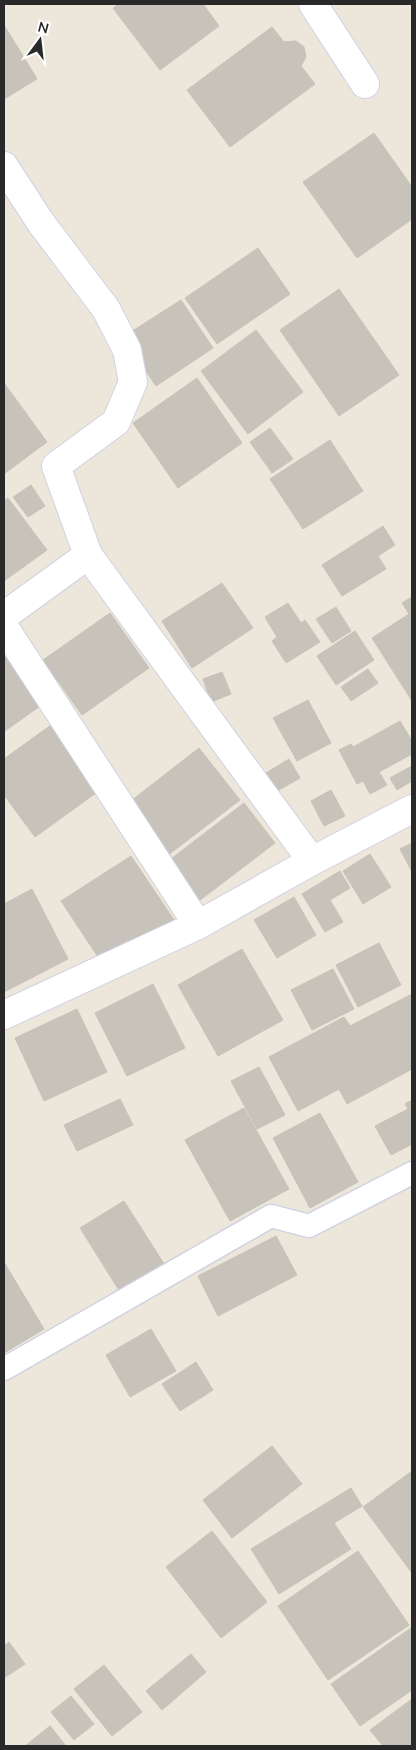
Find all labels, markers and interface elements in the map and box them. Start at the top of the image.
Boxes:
north arrow [15,15,65,65]
text: N [36,17,51,38]

